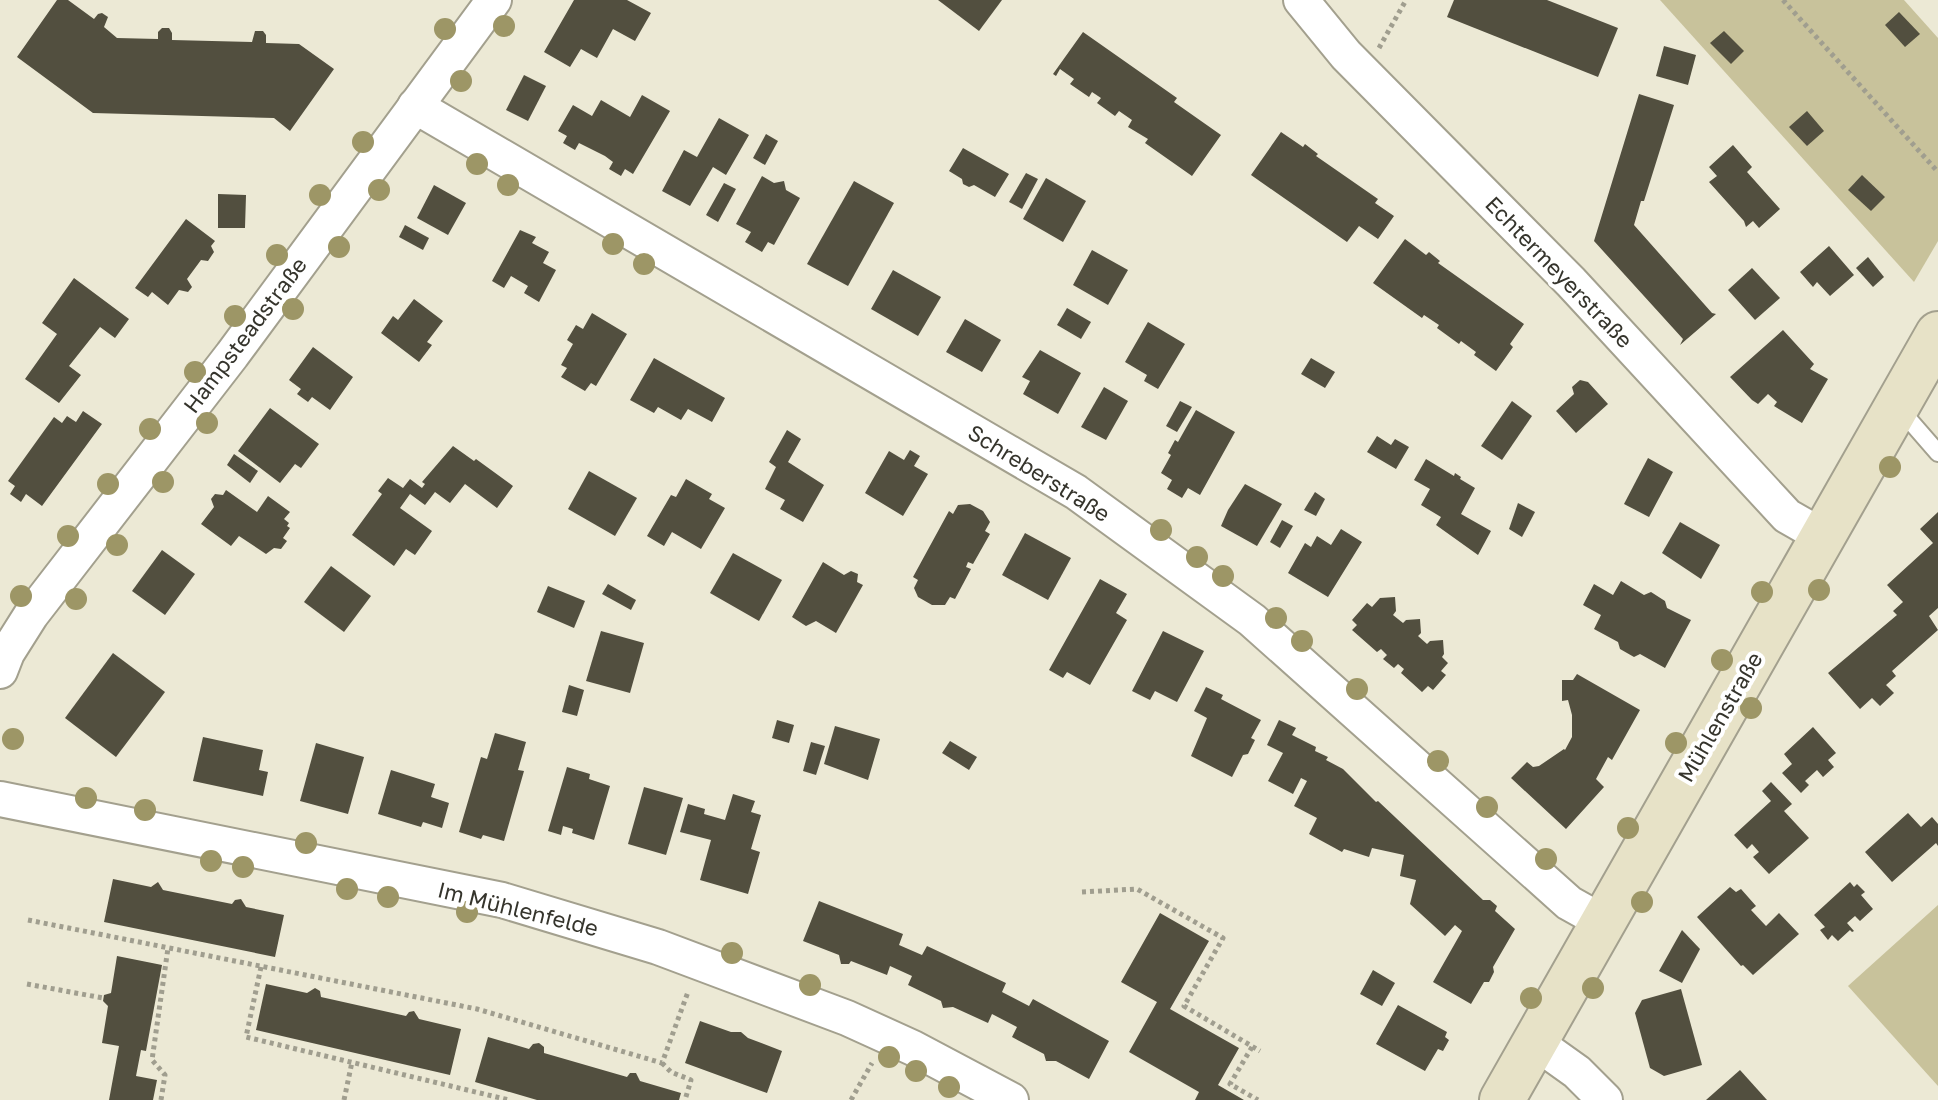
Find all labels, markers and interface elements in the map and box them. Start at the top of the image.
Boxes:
street label: Echtermeyerstraße [1480,190,1639,353]
street label: Hampsteadstraße [177,251,312,418]
street label: Schreberstraße [963,418,1115,527]
street label: Mühlenstraße [1671,647,1768,787]
street label: Im Mühlenfelde [435,876,601,942]

